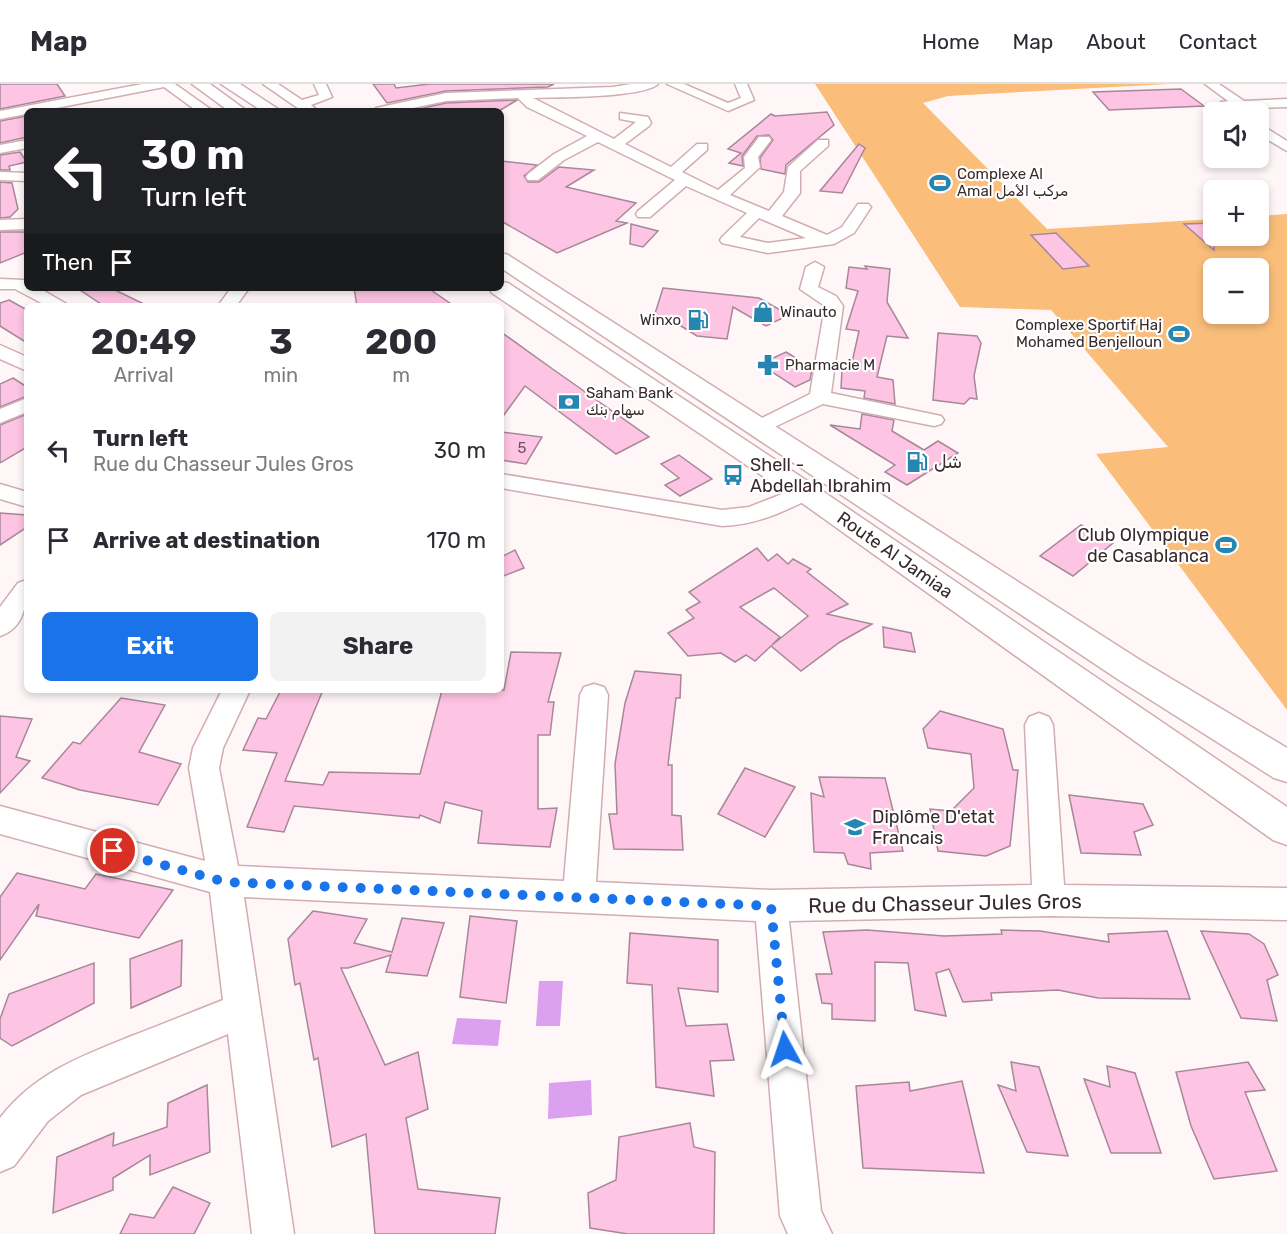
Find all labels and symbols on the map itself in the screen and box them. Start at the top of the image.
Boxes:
place label: Complexe Al Amal مركب الأمل [957,165,1068,200]
sports icon: Complexe Al Amal مركب الأمل [928,171,952,195]
shop icon: Winauto [751,300,775,324]
place label: Winauto [780,303,837,321]
fuel station icon: Winxo [686,308,710,332]
place label: Winxo [640,311,681,329]
place label: Complexe Sportif Haj Mohamed Benjelloun [1015,316,1162,351]
sports icon: Complexe Sportif Haj Mohamed Benjelloun [1167,322,1191,346]
pharmacy icon: Pharmacie M [756,353,780,377]
place label: Pharmacie M [785,356,875,374]
place label: Saham Bank سهام بنك [586,384,673,420]
bank icon: Saham Bank سهام بنك [557,390,581,414]
house number: 5 [518,439,527,457]
fuel station icon: شل [905,450,929,474]
place label: شل [934,451,962,473]
place label: Shell - Abdellah Ibrahim [750,454,891,497]
bus stop icon: Shell - Abdellah Ibrahim [721,463,745,487]
street label: Route Al Jamiaa [833,507,957,603]
place label: Club Olympique de Casablanca [1077,524,1209,567]
sports icon: Club Olympique de Casablanca [1214,533,1238,557]
place label: Diplôme D'etat Francais [872,806,994,849]
school or university icon: Diplôme D'etat Francais [843,815,867,839]
pin [87,825,138,876]
street label: Rue du Chasseur Jules Gros [808,888,1082,918]
position arrow [753,1017,817,1081]

